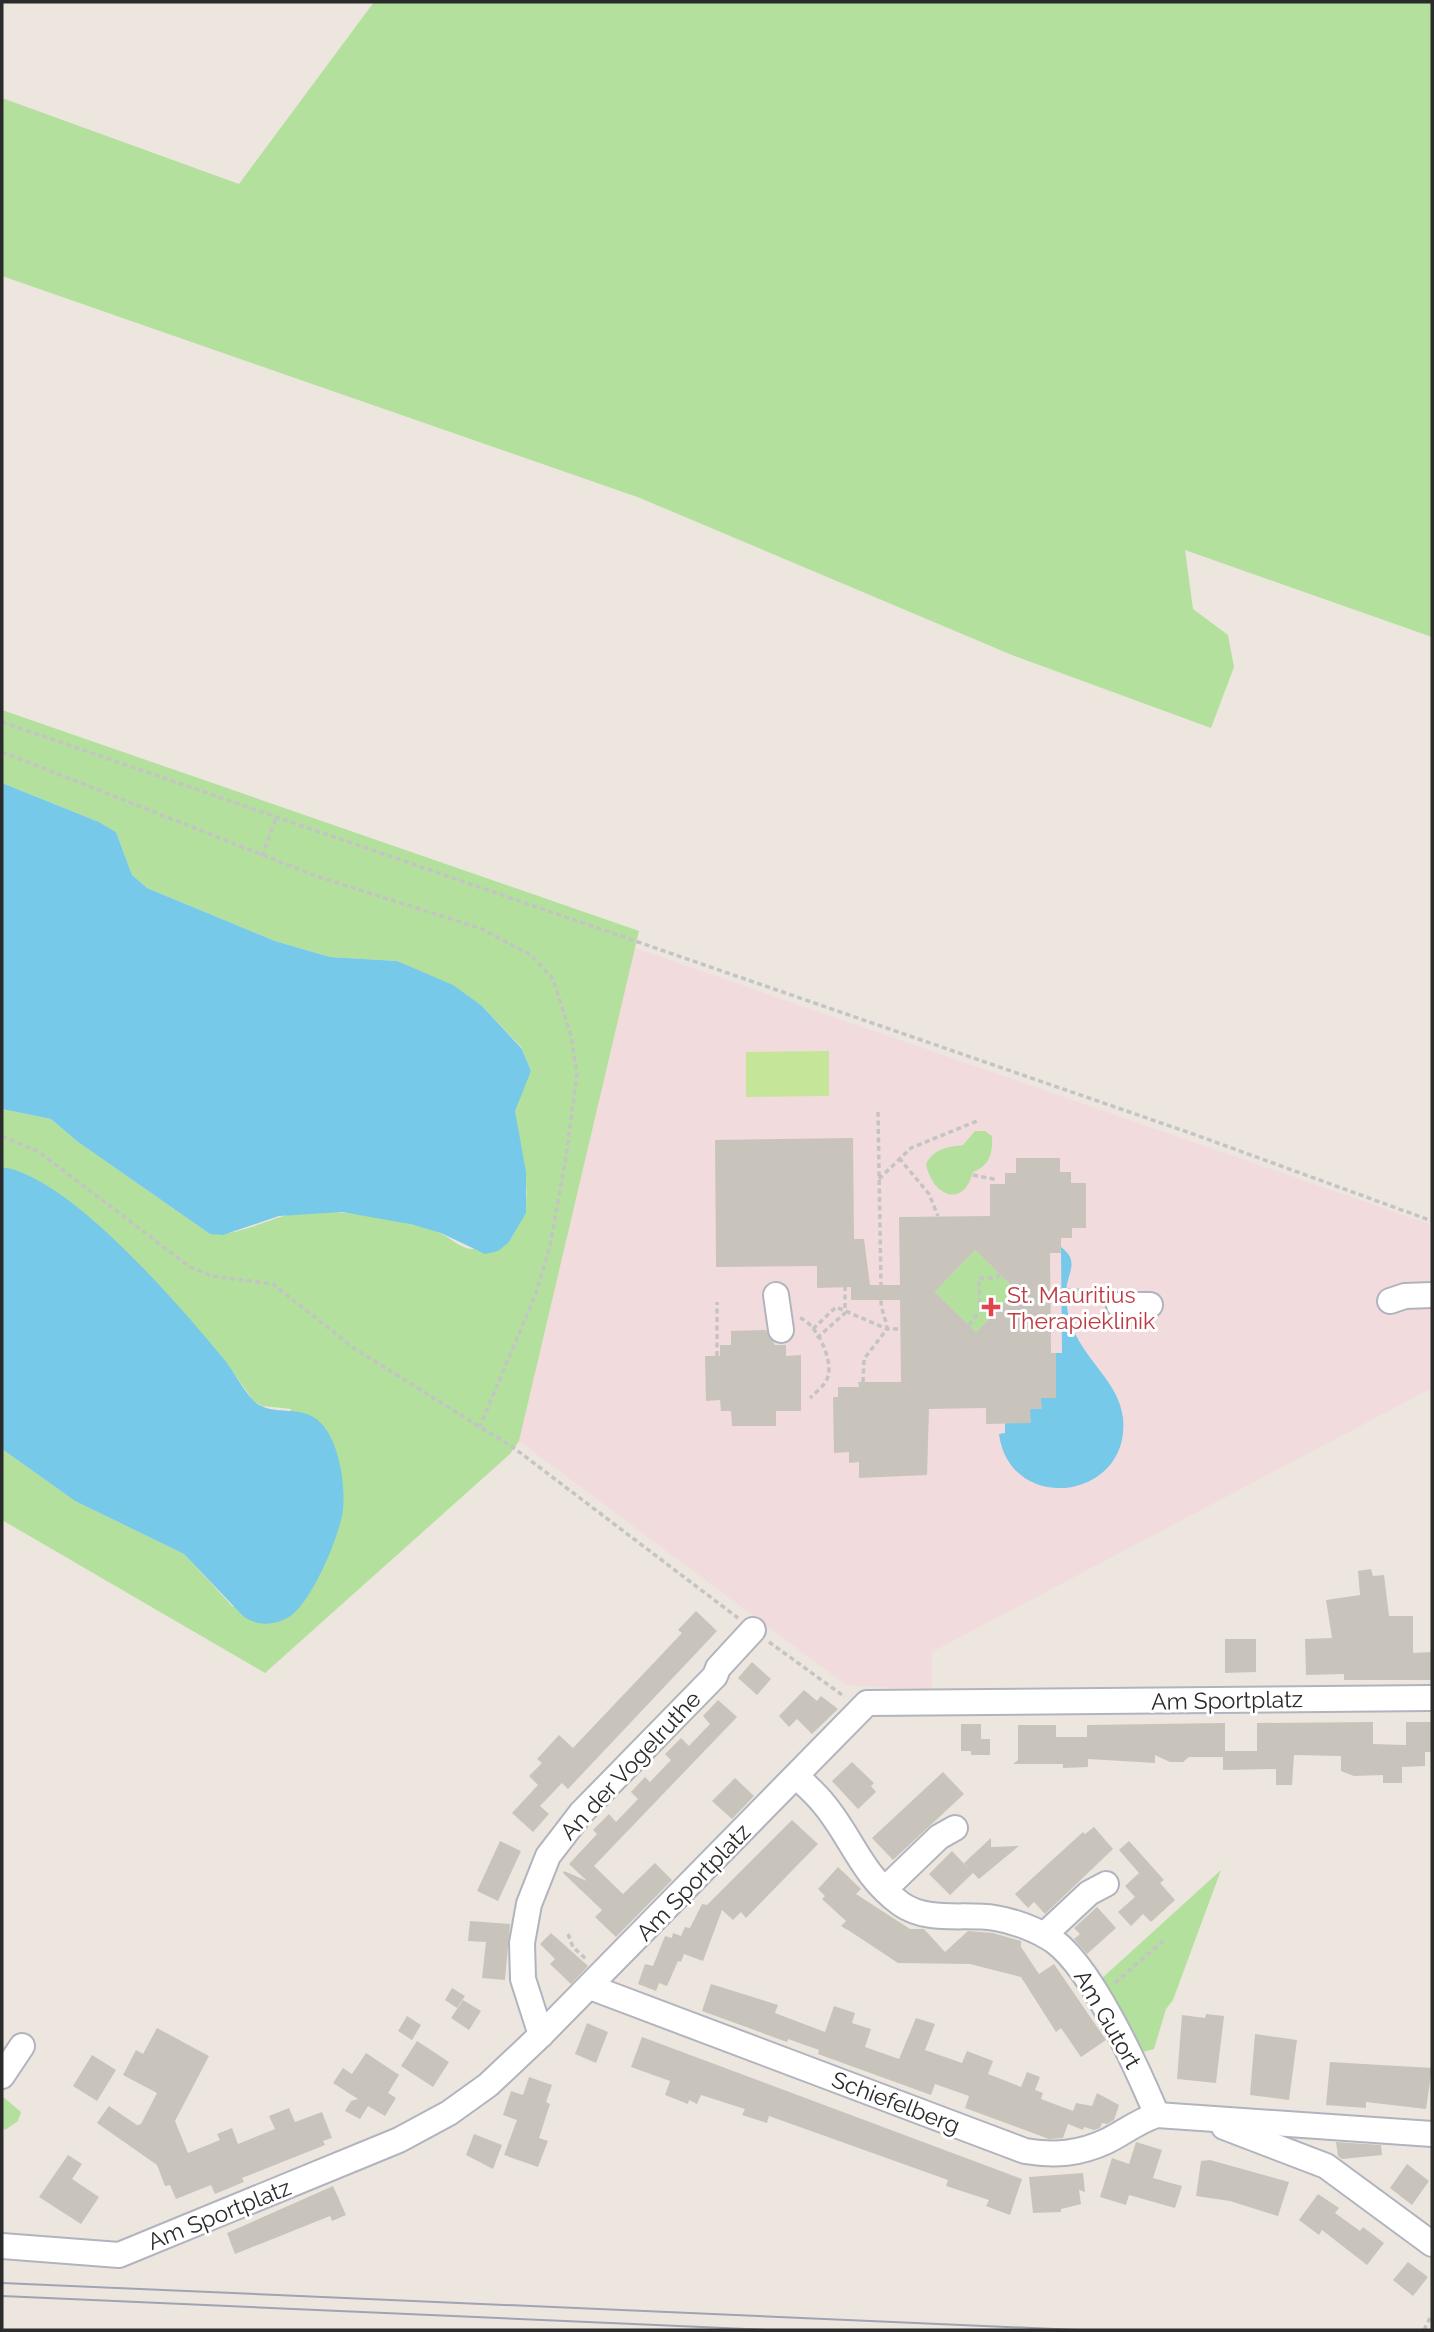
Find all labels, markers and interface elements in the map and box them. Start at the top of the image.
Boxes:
place label: St. Mauritius Therapieklinik [1007,1281,1155,1334]
marker: St. Mauritius Therapieklinik [981,1297,1001,1317]
street label: An der Vogelruthe [554,1685,706,1845]
street label: Am Sportplatz [1151,1685,1303,1715]
street label: Am Sportplatz [630,1818,756,1946]
street label: Am Gutort [1069,1965,1147,2073]
street label: Schiefelberg [828,2065,964,2139]
street label: Am Sportplatz [143,2173,295,2255]

